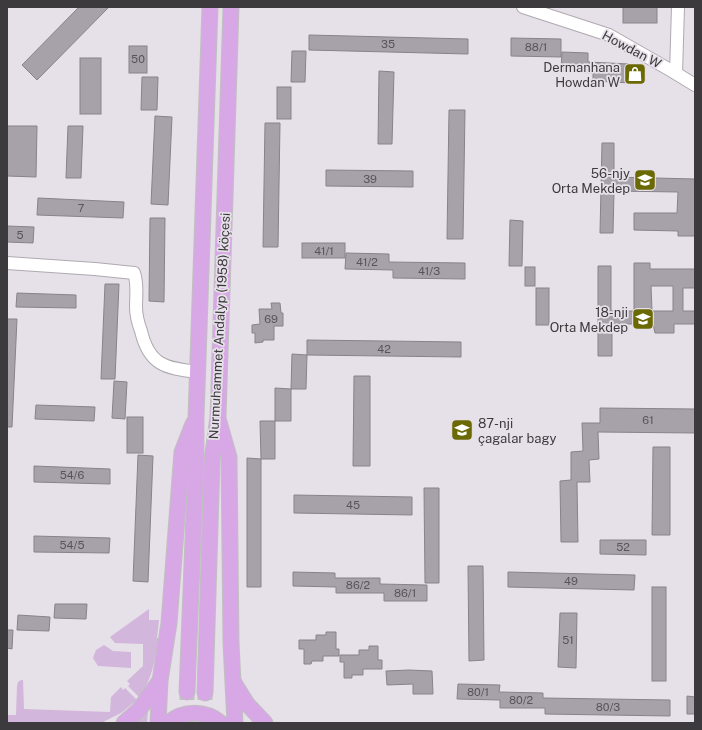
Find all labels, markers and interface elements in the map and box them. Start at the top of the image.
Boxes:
street label: Howdan W [600,28,664,72]
house number: 35 [381,38,395,50]
house number: 88/1 [525,41,547,53]
house number: 50 [131,53,145,65]
place label: Dermanhana Howdan W [543,60,621,90]
shop icon: Dermanhana Howdan W [622,61,648,87]
place label: 56-njy Orta Mekdep [552,166,630,196]
school or university icon: 56-njy Orta Mekdep [632,167,658,193]
house number: 39 [363,173,377,185]
house number: 7 [78,202,85,214]
street label: Nurmuhammet Andalyp (1958) köçesi [206,212,233,440]
house number: 5 [16,229,24,241]
house number: 41/1 [314,245,334,257]
house number: 41/2 [356,256,378,268]
house number: 41/3 [418,265,440,277]
place label: 18-nji Orta Mekdep [550,305,628,335]
school or university icon: 18-nji Orta Mekdep [630,306,656,332]
house number: 69 [264,313,278,325]
house number: 42 [377,343,391,355]
house number: 61 [642,414,654,426]
place label: 87-nji çagalar bagy [478,416,557,446]
school or university icon: 87-nji çagalar bagy [449,417,475,443]
house number: 54/6 [60,469,84,481]
house number: 45 [346,499,360,511]
house number: 54/5 [60,539,84,551]
house number: 52 [616,541,630,553]
house number: 49 [564,575,578,587]
house number: 86/2 [346,579,371,591]
house number: 86/1 [394,587,416,599]
house number: 51 [562,634,574,646]
house number: 80/1 [467,686,489,698]
house number: 80/2 [509,694,534,706]
house number: 80/3 [596,701,620,713]

